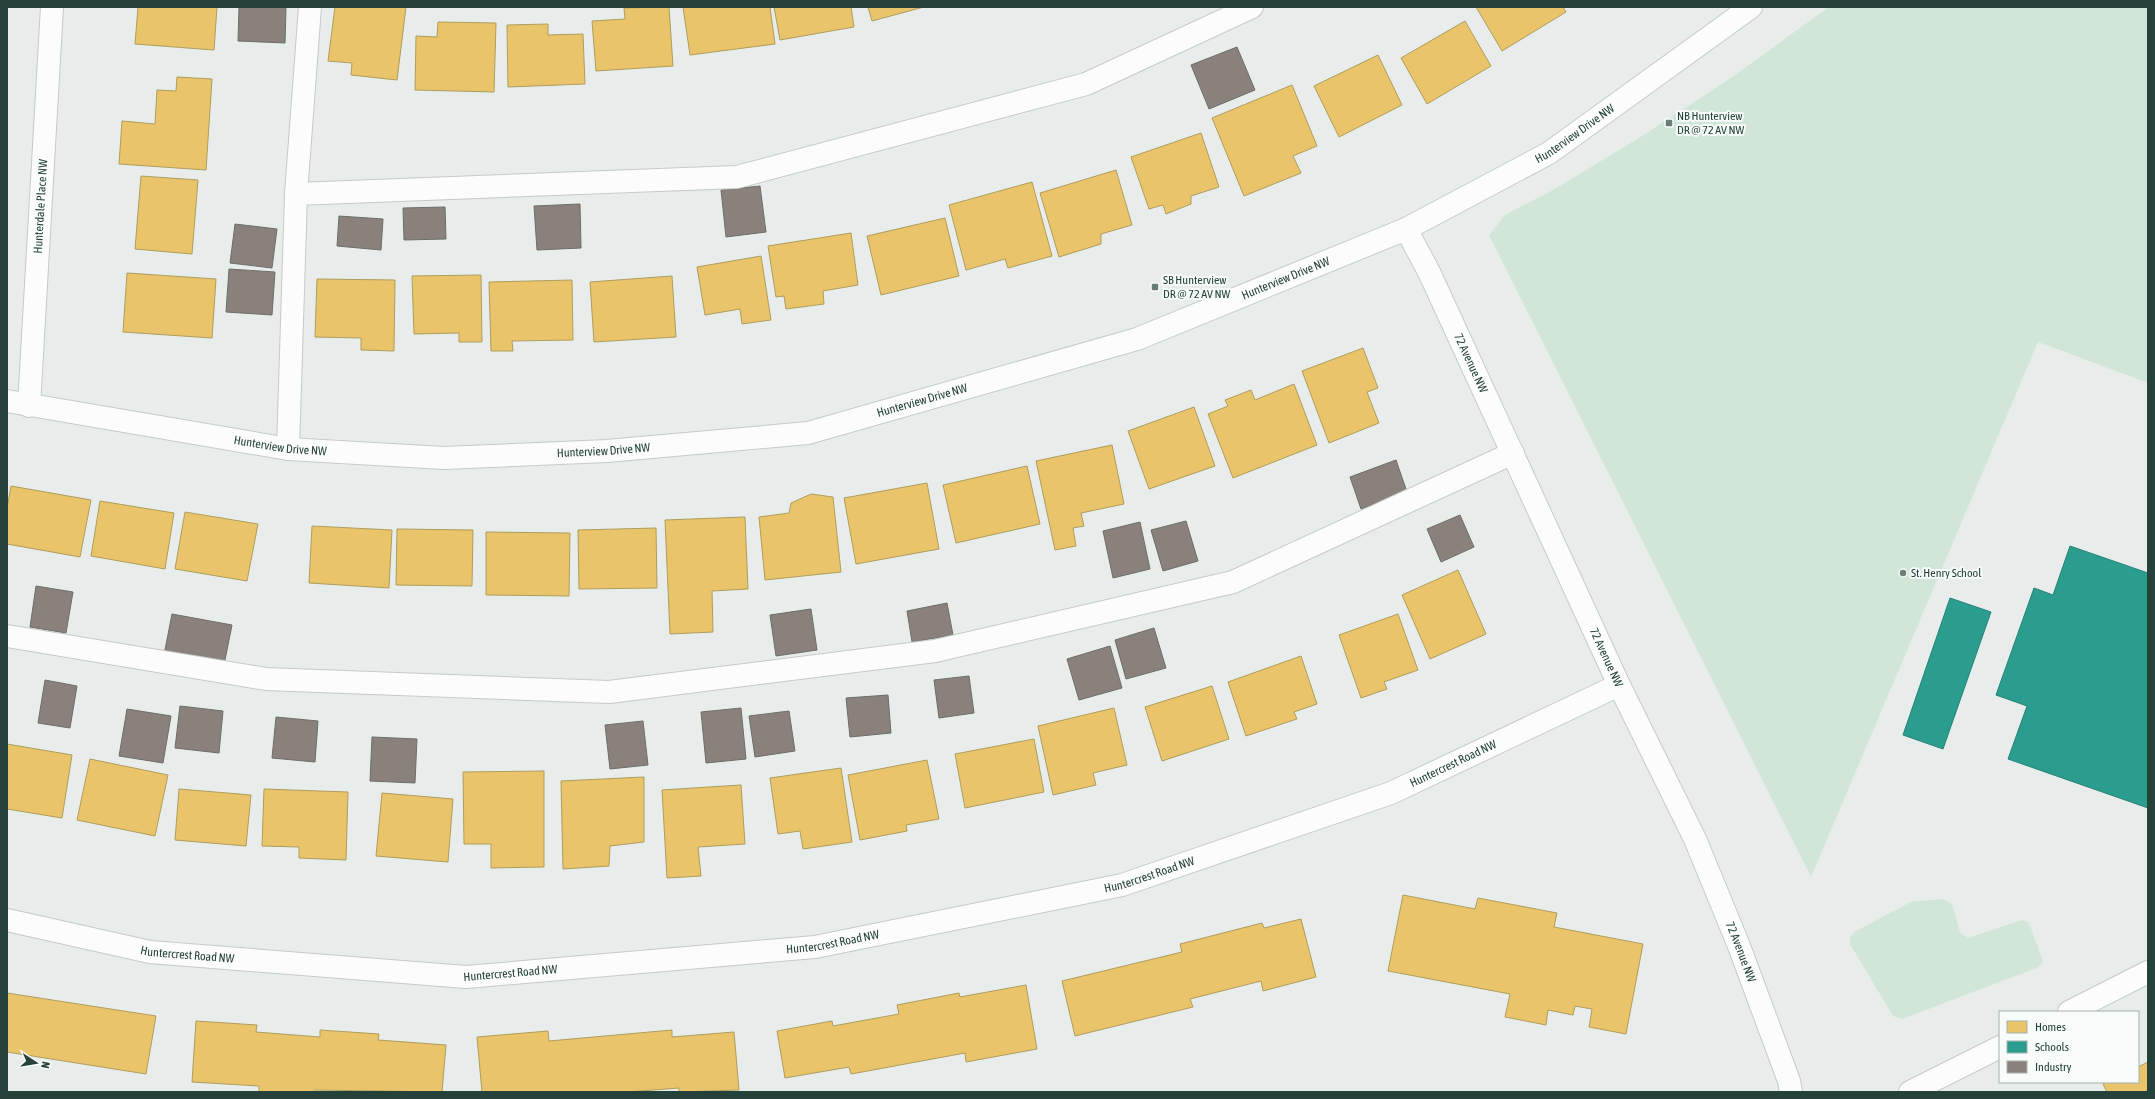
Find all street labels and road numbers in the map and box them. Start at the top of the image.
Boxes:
street label: Hunterview Drive NW [1533,101,1617,166]
street label: Hunterdale Place NW [31,158,50,254]
street label: Hunterview Drive NW [1240,254,1332,302]
street label: 72 Avenue NW [1451,331,1491,395]
street label: Hunterview Drive NW [875,381,969,420]
street label: Hunterview Drive NW [233,433,327,458]
street label: Hunterview Drive NW [556,440,651,460]
street label: 72 Avenue NW [1587,626,1626,690]
street label: Huntercrest Road NW [1408,737,1499,790]
street label: Huntercrest Road NW [1103,854,1197,895]
street label: 72 Avenue NW [1723,920,1759,984]
street label: Huntercrest Road NW [786,927,881,956]
street label: Huntercrest Road NW [139,943,235,966]
street label: Huntercrest Road NW [463,962,558,984]

